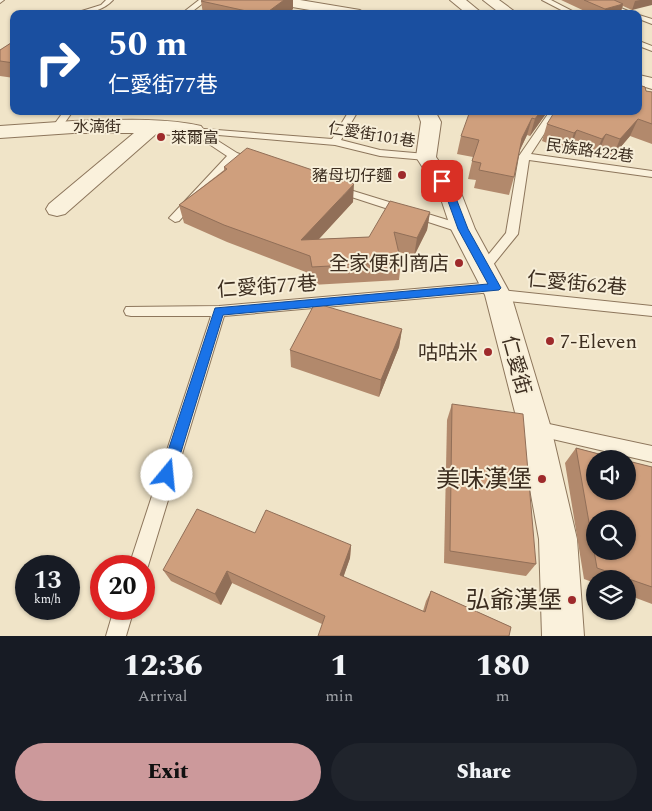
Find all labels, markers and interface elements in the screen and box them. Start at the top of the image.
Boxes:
text: 50 m [108,18,188,71]
icon: right [25,30,90,95]
text: 仁愛街77巷 [108,69,218,102]
street label: 水湳街 [73,115,121,139]
street label: 仁愛街101巷 [327,116,417,154]
place label: 萊爾富 [171,126,219,150]
marker: 萊爾富 [155,131,167,143]
street label: 民族路422巷 [545,133,635,169]
pin [421,160,463,202]
place label: 豬母切仔麵 [312,164,392,188]
icon: arrive [428,167,456,195]
marker: 豬母切仔麵 [396,169,408,181]
place label: 全家便利商店 [329,249,449,279]
marker: 全家便利商店 [453,257,465,269]
street label: 仁愛街62巷 [526,265,628,303]
street label: 仁愛街77巷 [216,269,318,305]
place label: 7-Eleven [560,327,637,357]
street label: 仁愛街 [494,332,538,398]
marker: 7-Eleven [544,335,556,347]
place label: 咕咕米 [418,338,478,368]
marker: 咕咕米 [482,346,494,358]
position arrow [140,448,192,500]
map controls [586,450,636,620]
button: sound [586,450,636,500]
place label: 美味漢堡 [436,462,532,498]
marker: 美味漢堡 [536,473,548,485]
button: search [586,510,636,560]
speed limit sign: 20 [90,555,155,620]
text: 13 [33,562,62,600]
button: layers [586,570,636,620]
place label: 弘爺漢堡 [466,583,562,619]
text: km/h [34,590,61,609]
marker: 弘爺漢堡 [566,594,578,606]
text: 12:36 [122,643,203,689]
text: 1 [330,643,348,689]
text: 180 [476,643,530,689]
text: Arrival [138,684,188,708]
text: min [325,684,353,708]
text: m [496,684,509,708]
button: Exit [15,743,321,801]
button: Share [331,743,637,801]

